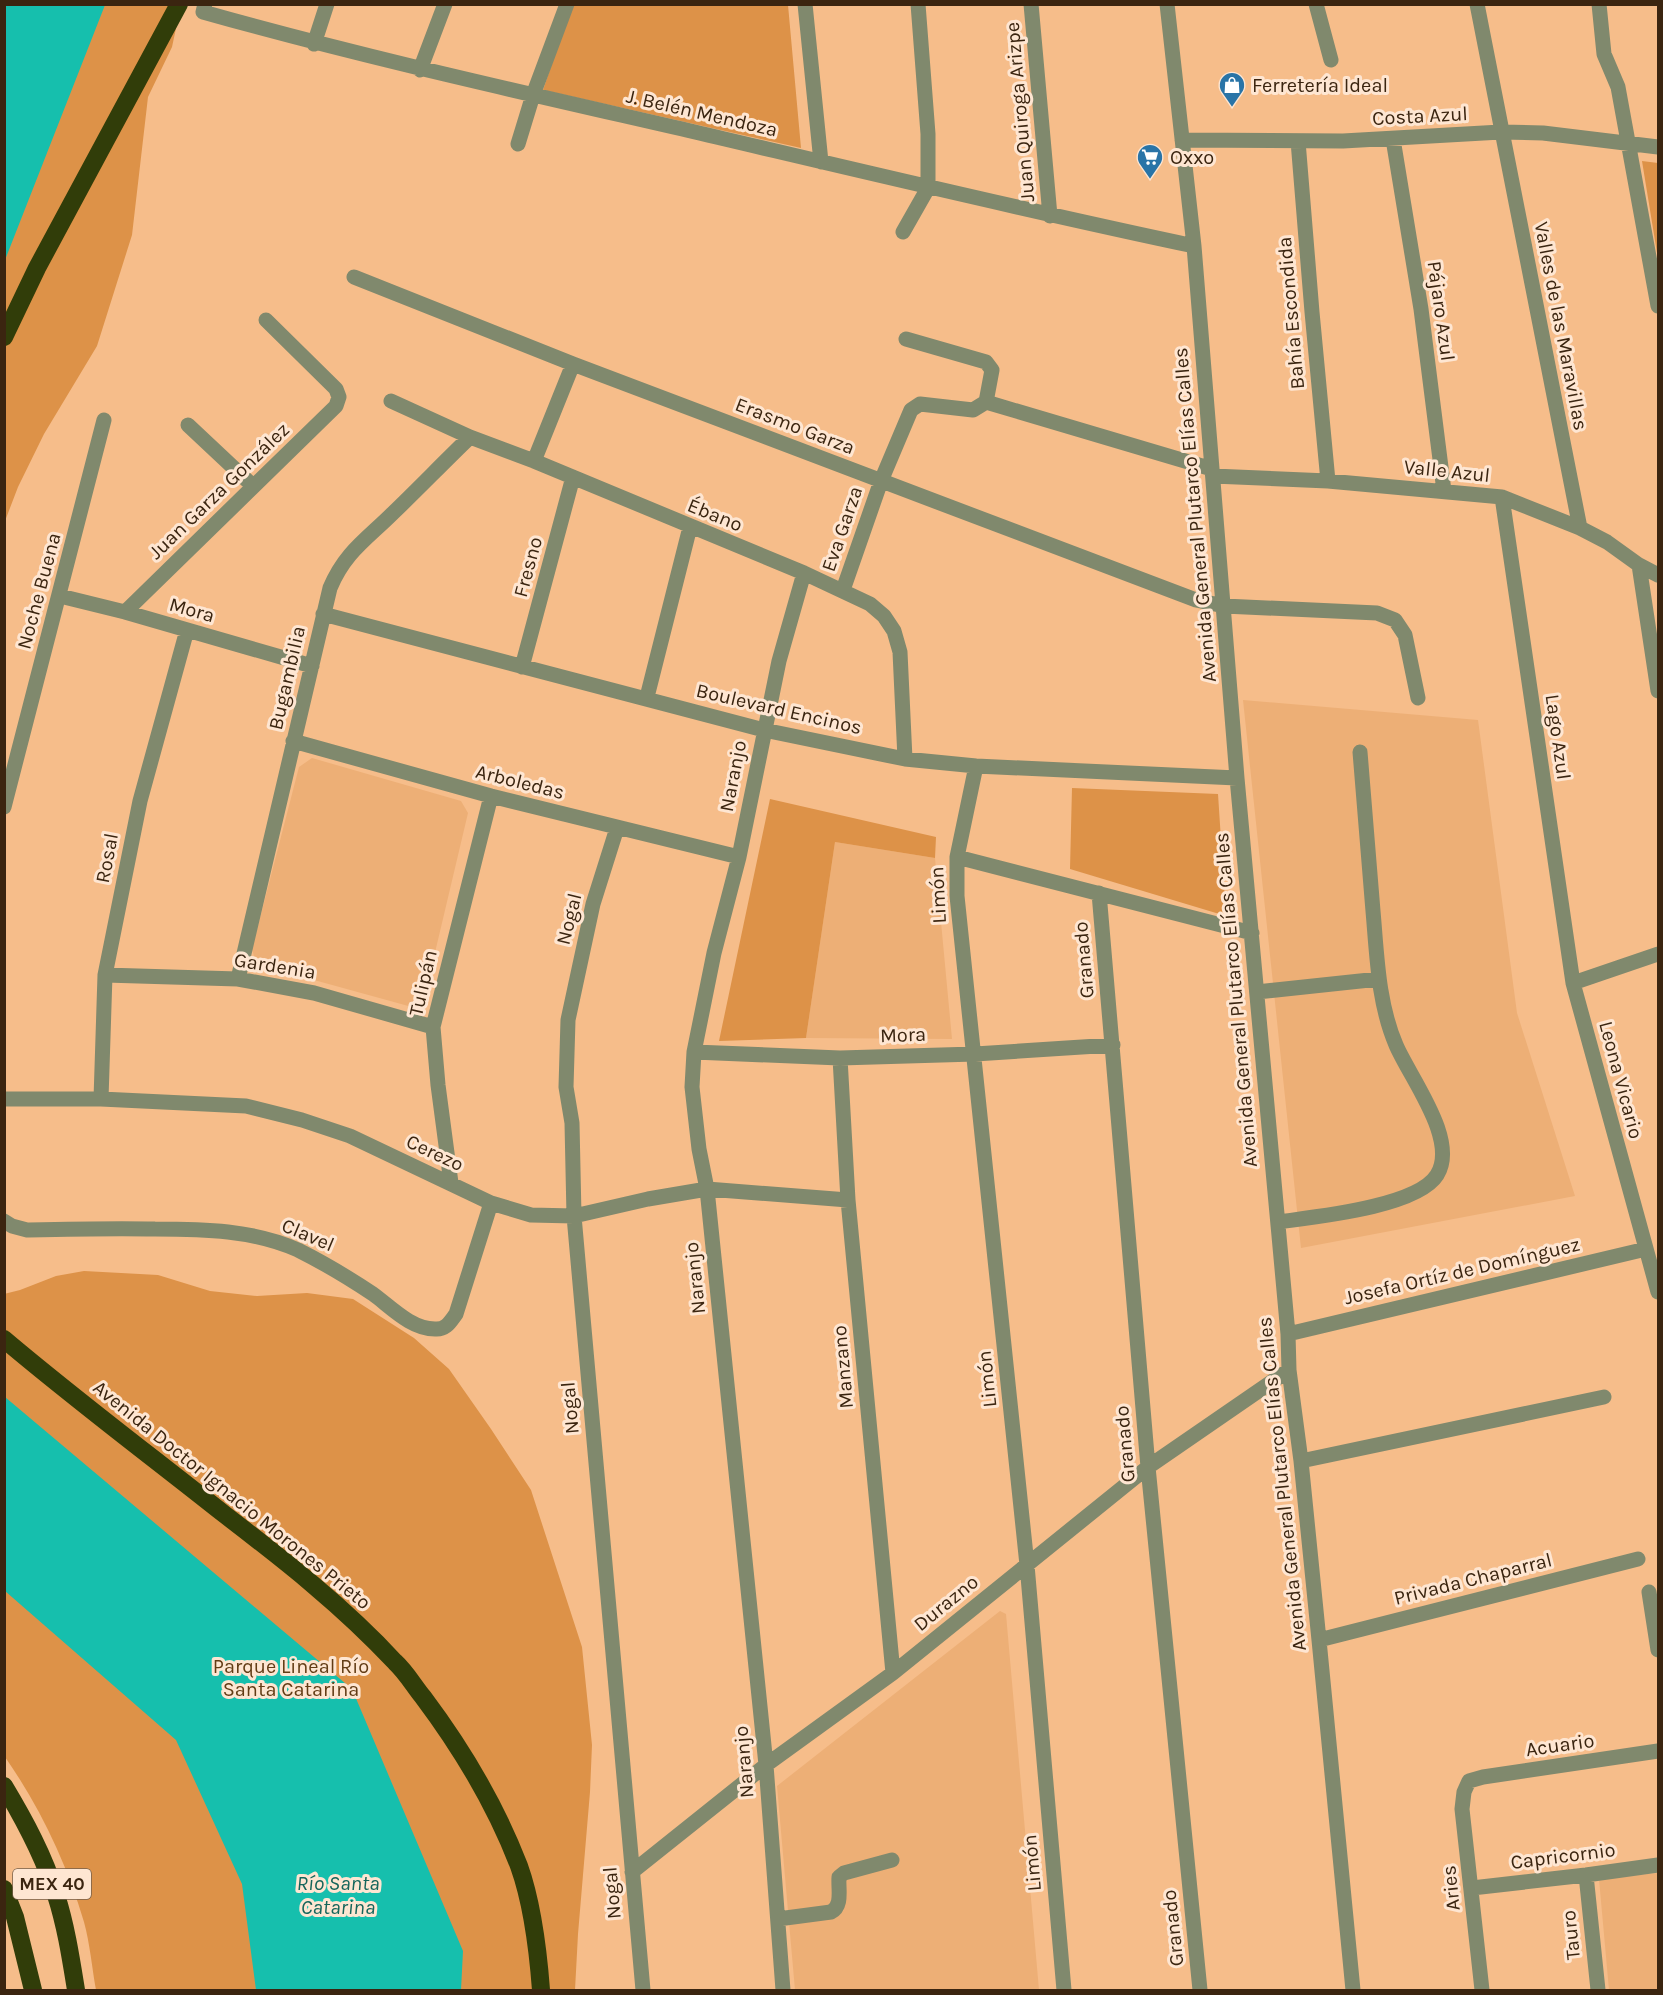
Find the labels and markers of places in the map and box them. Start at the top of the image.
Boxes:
shop icon: Ferretería Ideal [1217,70,1247,108]
place label: Ferretería Ideal [1252,74,1388,97]
supermarket icon: Oxxo [1135,142,1165,180]
place label: Oxxo [1170,146,1214,169]

